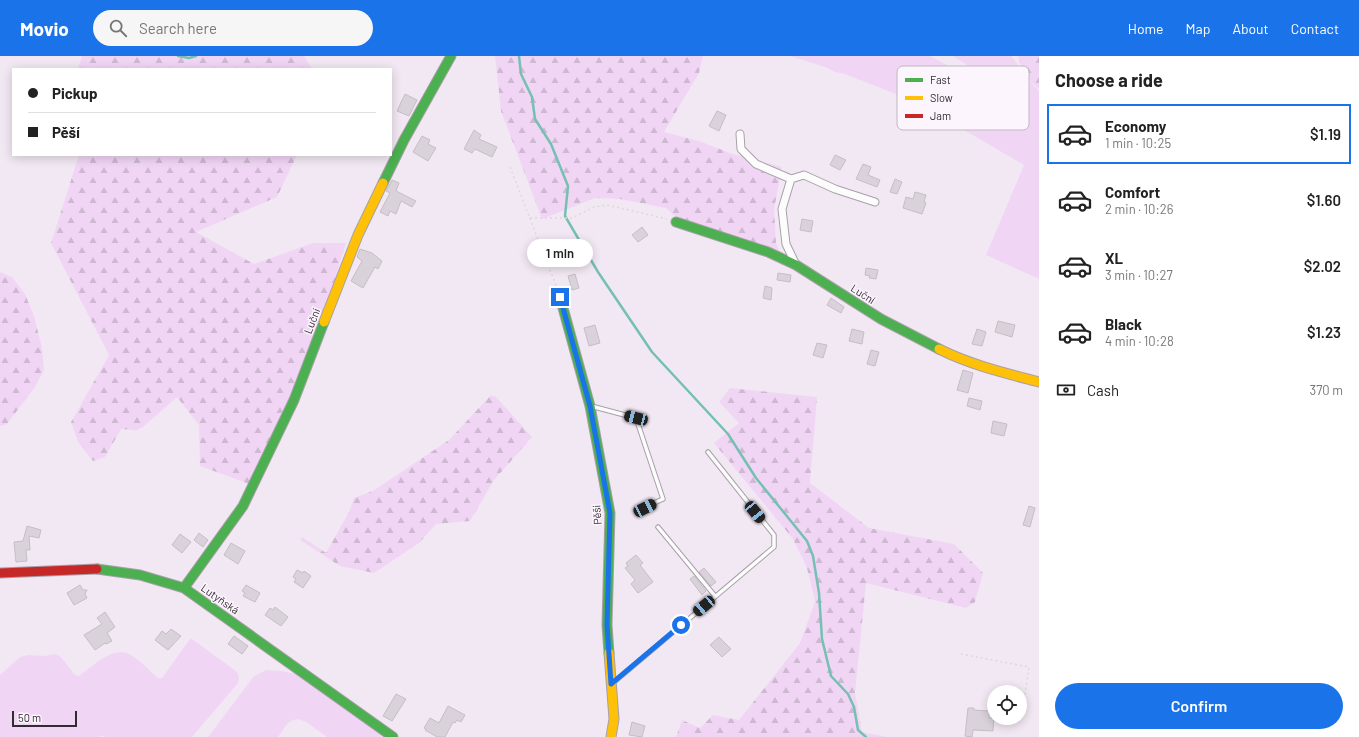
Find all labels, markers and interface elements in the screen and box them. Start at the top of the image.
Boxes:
search box [93,10,373,46]
text: Movio [20,17,69,40]
icon: search [107,17,129,39]
text: Search here [139,19,217,37]
text: Home [1128,20,1164,37]
text: Map [1186,20,1210,37]
text: About [1232,20,1269,37]
text: Contact [1291,20,1339,37]
legend [897,66,1029,130]
text: Choose a ride [1055,69,1163,91]
text: Fast [930,73,951,86]
text: Pickup [52,84,98,102]
text: Slow [930,91,953,104]
text: Jam [930,109,951,122]
icon: car [1057,116,1093,152]
text: Economy [1105,117,1166,135]
text: Pěší [52,123,80,141]
text: $1.19 [1310,125,1341,143]
text: 1 min · 10:25 [1105,135,1171,151]
icon: car [1057,182,1093,218]
text: Comfort [1105,183,1160,201]
text: $1.60 [1307,191,1341,209]
text: 2 min · 10:26 [1105,201,1174,217]
callout: 1 min [527,239,593,267]
text: 1 min [546,245,574,261]
icon: car [1057,248,1093,284]
text: XL [1105,249,1123,267]
text: $2.02 [1304,257,1341,275]
text: 3 min · 10:27 [1105,267,1173,283]
street label: Luční [849,281,878,307]
route end [551,288,569,306]
street label: Luční [301,306,323,335]
icon: car [1057,314,1093,350]
text: Black [1105,315,1142,333]
text: $1.23 [1307,323,1341,341]
text: 4 min · 10:28 [1105,333,1174,349]
icon: cash [1055,379,1077,401]
text: Cash [1087,381,1119,399]
text: 370 m [1309,382,1343,398]
car [623,409,649,427]
car [632,497,658,519]
car [743,499,767,525]
street label: Pěší [589,504,604,525]
street label: Lutyňská [199,581,242,616]
car [691,594,717,618]
route start [672,616,690,634]
button: Confirm [1055,683,1343,729]
map controls [987,685,1027,725]
button: locate [987,685,1027,725]
scale bar [12,709,77,728]
text: 50 m [18,711,41,724]

